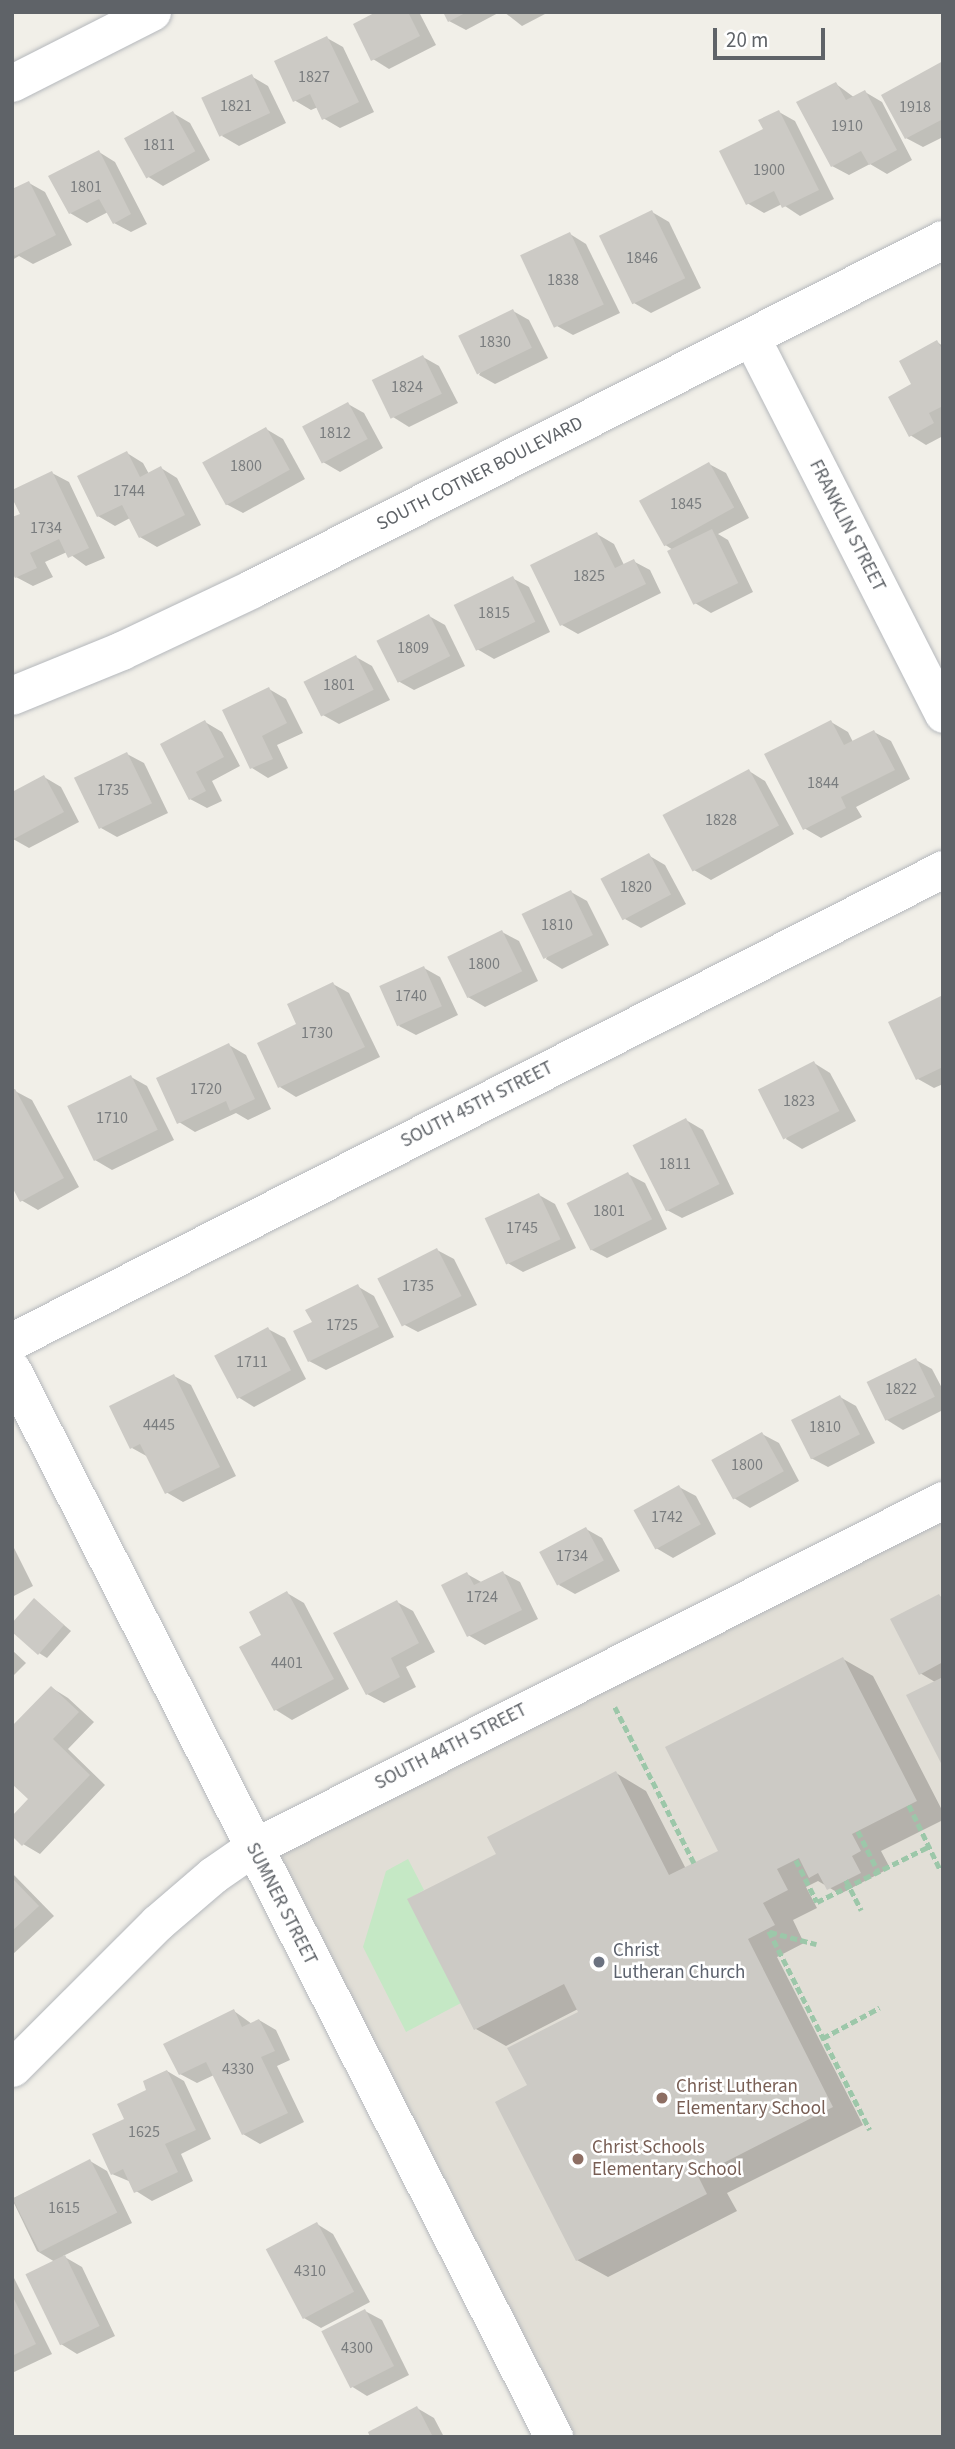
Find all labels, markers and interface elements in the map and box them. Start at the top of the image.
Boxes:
scale bar [717,14,829,58]
text: 20 m [726,25,768,55]
house number: 1827 [298,67,330,87]
house number: 1821 [220,96,252,116]
house number: 1918 [899,97,931,117]
house number: 1910 [831,116,863,136]
house number: 1811 [143,135,175,155]
house number: 1900 [753,160,785,180]
house number: 1801 [70,177,102,197]
house number: 1846 [626,248,658,268]
house number: 1838 [547,270,579,290]
house number: 1830 [479,332,511,352]
house number: 1824 [391,377,423,397]
street label: SOUTH COTNER BOULEVARD [373,412,587,536]
house number: 1812 [319,423,351,443]
house number: 1800 [230,456,262,476]
street label: FRANKLIN STREET [804,456,890,596]
house number: 1744 [113,481,145,501]
house number: 1845 [670,494,702,514]
house number: 1734 [30,518,62,538]
house number: 1825 [573,566,605,586]
house number: 1815 [478,603,510,623]
house number: 1809 [397,638,429,658]
house number: 1801 [323,675,355,695]
house number: 1844 [807,773,839,793]
house number: 1735 [97,780,129,800]
house number: 1828 [705,810,737,830]
house number: 1820 [620,877,652,897]
house number: 1810 [541,915,573,935]
house number: 1800 [468,954,500,974]
house number: 1740 [395,986,427,1006]
house number: 1730 [301,1023,333,1043]
street label: SOUTH 45TH STREET [397,1057,557,1153]
house number: 1720 [190,1079,222,1099]
house number: 1823 [783,1091,815,1111]
house number: 1710 [96,1108,128,1128]
house number: 1811 [659,1154,691,1174]
house number: 1801 [593,1201,625,1221]
house number: 1745 [506,1218,538,1238]
house number: 1735 [402,1276,434,1296]
house number: 1725 [326,1315,358,1335]
house number: 1711 [236,1352,268,1372]
house number: 1822 [885,1379,917,1399]
house number: 4445 [143,1415,175,1435]
house number: 1810 [809,1417,841,1437]
house number: 1800 [731,1455,763,1475]
house number: 1742 [651,1507,683,1527]
house number: 1734 [556,1546,588,1566]
house number: 1724 [466,1587,498,1607]
house number: 4401 [271,1653,303,1673]
street label: SOUTH 44TH STREET [371,1699,531,1795]
street label: SUMNER STREET [240,1839,322,1969]
place label: Christ Lutheran Church [613,1940,745,1984]
marker: Christ Lutheran Church [591,1954,607,1970]
house number: 4330 [222,2059,254,2079]
place label: Christ Lutheran Elementary School [676,2076,826,2120]
marker: Christ Lutheran Elementary School [654,2090,670,2106]
house number: 1625 [128,2122,160,2142]
place label: Christ Schools Elementary School [592,2137,742,2181]
marker: Christ Schools Elementary School [570,2151,586,2167]
house number: 1615 [48,2198,80,2218]
house number: 4310 [294,2261,326,2281]
house number: 4300 [341,2338,373,2358]

